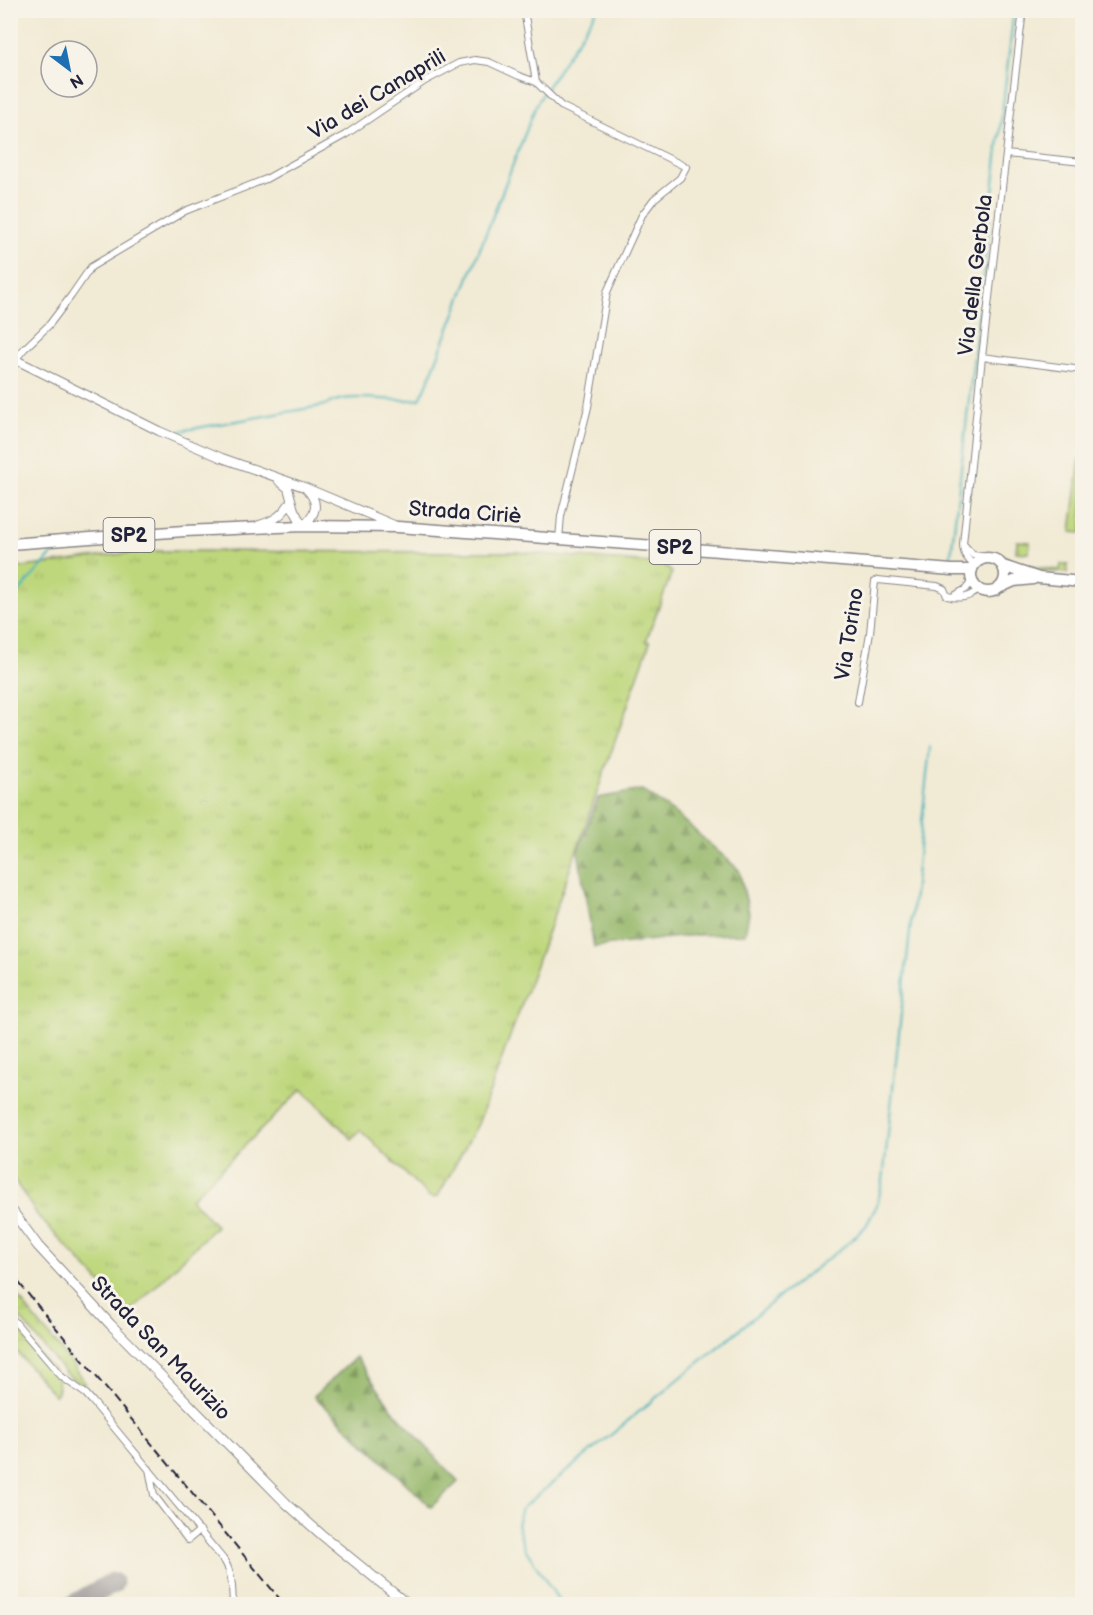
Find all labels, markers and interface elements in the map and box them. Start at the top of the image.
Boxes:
north arrow [39,39,99,99]
street label: Via dei Canaprili [304,44,450,145]
text: N [66,69,86,92]
street label: Via della Gerbola [953,193,998,357]
street label: Strada Ciriè [408,496,522,529]
road number: SP2 [104,518,154,552]
road number: SP2 [650,530,700,564]
street label: Via Torino [830,586,869,682]
street label: Strada San Maurizio [85,1271,236,1426]

